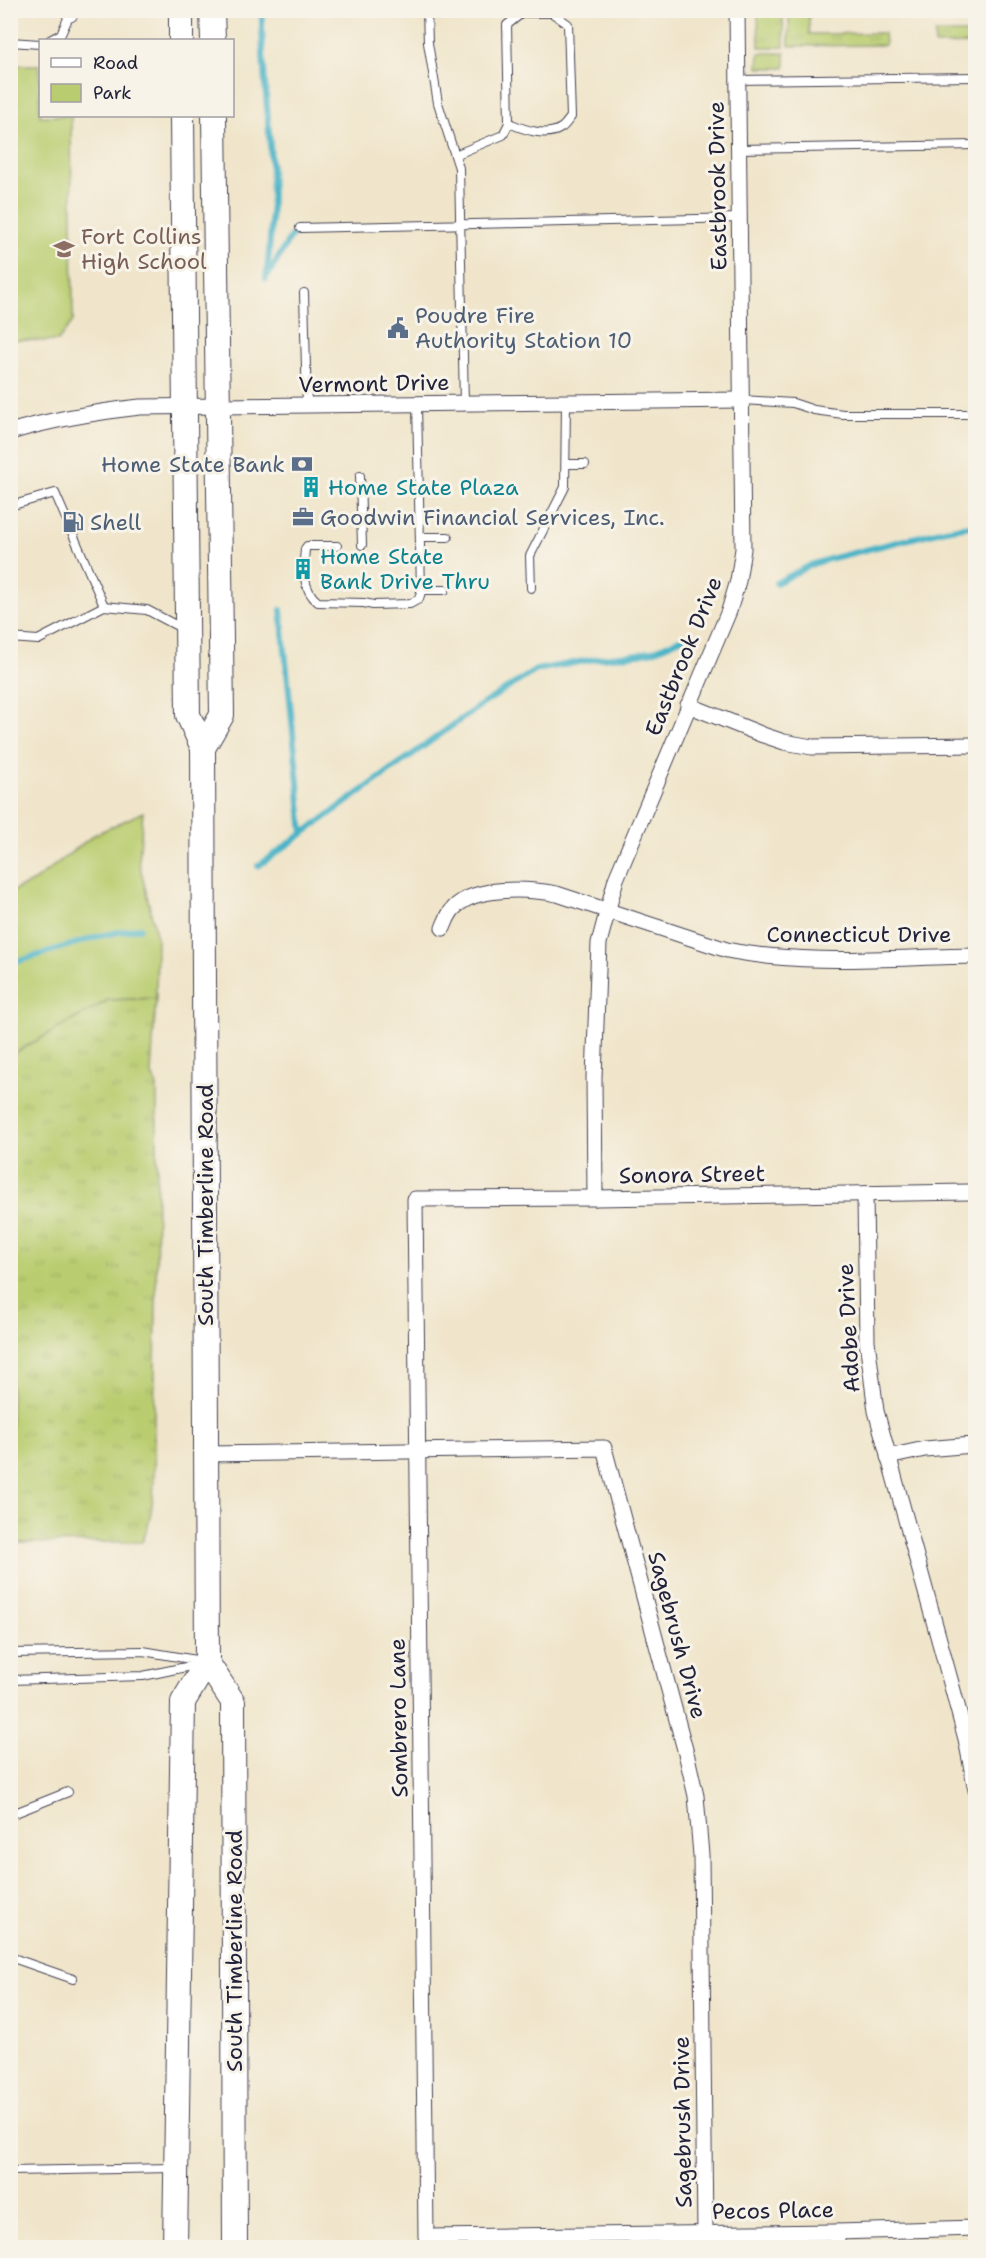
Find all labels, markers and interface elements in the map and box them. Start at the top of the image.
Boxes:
legend [39,39,234,117]
text: Road [93,51,138,75]
text: Park [93,81,132,105]
street label: Eastbrook Drive [702,101,733,271]
place label: Fort Collins High School [81,222,207,276]
school or university icon: Fort Collins High School [52,237,76,261]
place label: Poudre Fire Authority Station 10 [415,301,632,355]
public building icon: Poudre Fire Authority Station 10 [386,316,410,340]
street label: Vermont Drive [298,368,450,399]
place label: Home State Bank [101,450,285,479]
bank icon: Home State Bank [290,452,314,476]
place label: Home State Plaza [328,473,519,502]
building icon: Home State Plaza [299,475,323,499]
place label: Goodwin Financial Services, Inc. [320,503,665,532]
office icon: Goodwin Financial Services, Inc. [291,505,315,529]
place label: Shell [90,508,141,537]
fuel station icon: Shell [61,510,85,534]
place label: Home State Bank Drive Thru [320,542,490,596]
building icon: Home State Bank Drive Thru [291,557,315,581]
street label: Eastbrook Drive [638,572,729,740]
street label: Connecticut Drive [766,920,952,949]
street label: South Timberline Road [191,1084,220,1326]
street label: Sonora Street [619,1159,765,1190]
street label: Adobe Drive [831,1262,866,1394]
street label: Sagebrush Drive [641,1548,714,1722]
street label: Sombrero Lane [383,1638,414,1798]
street label: South Timberline Road [220,1830,249,2072]
street label: Sagebrush Drive [667,2036,698,2208]
street label: Pecos Place [712,2195,834,2226]

